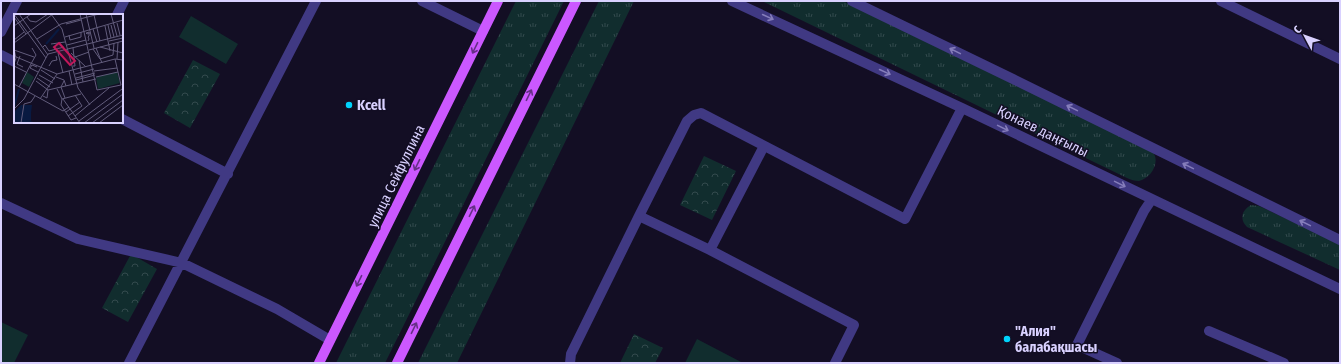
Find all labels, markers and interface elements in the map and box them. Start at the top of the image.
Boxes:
inset map [14,14,123,123]
one-way arrow [761,14,773,22]
north arrow [1285,16,1325,56]
text: С [1291,23,1305,36]
one-way arrow [471,42,478,54]
one-way arrow [949,47,961,54]
one-way arrow [879,69,891,76]
one-way arrow [526,89,533,101]
place label: Kcell [357,97,386,114]
marker: Kcell [344,100,354,110]
street label: Қонаев даңғылы [994,102,1091,161]
one-way arrow [1066,104,1078,111]
street label: улица Сейфуллина [364,122,429,230]
one-way arrow [997,125,1009,132]
one-way arrow [413,159,420,171]
one-way arrow [1183,161,1195,169]
one-way arrow [1114,181,1126,188]
one-way arrow [469,206,476,218]
one-way arrow [1299,219,1311,226]
one-way arrow [355,275,362,287]
one-way arrow [411,322,418,334]
place label: "Алия" балабақшасы [1015,323,1098,356]
marker: "Алия" балабақшасы [1002,334,1012,344]

